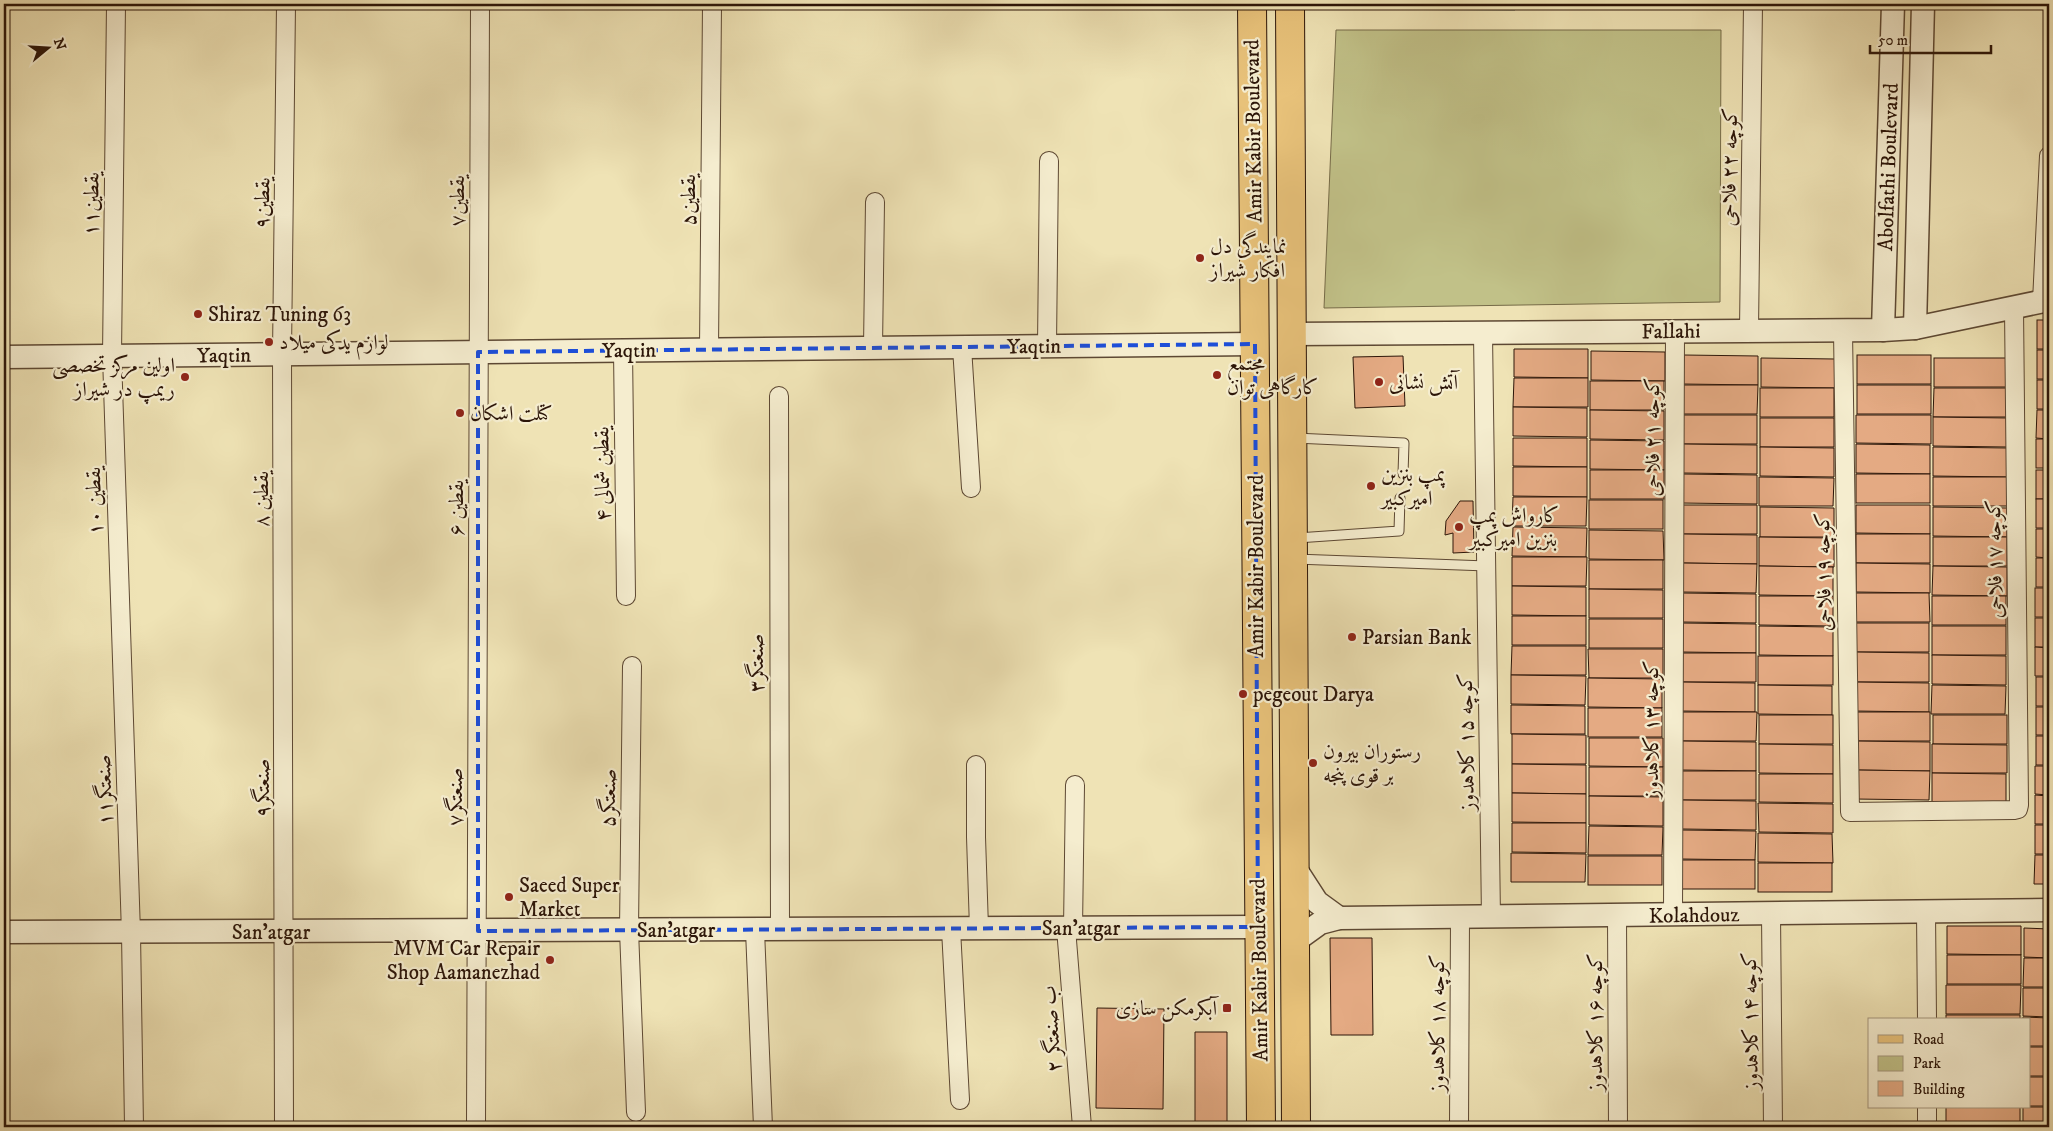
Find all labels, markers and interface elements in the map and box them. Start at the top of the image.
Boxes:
north arrow [22,22,72,72]
scale bar [1870,22,1992,54]
text: 50 m [1878,31,1908,50]
text: N [49,36,70,53]
street label: Amir Kabir Boulevard [1239,39,1269,223]
street label: Abolfathi Boulevard [1873,82,1905,251]
street label: کوچه ۲۲ فلاحی [1716,107,1744,227]
street label: یقطین۱۱ [78,171,106,236]
street label: یقطین۵ [676,173,702,226]
street label: یقطین۷ [445,174,471,227]
street label: یقطین۹ [250,176,276,229]
place label: نمایندگی دل افکار شیراز [1208,230,1287,284]
marker: نمایندگی دل افکار شیراز [1194,252,1206,264]
place label: Shiraz Tuning 63 [208,302,351,328]
marker: Shiraz Tuning 63 [192,308,204,320]
street label: Fallahi [1641,318,1701,346]
place label: لوازم یدکی میلاد [279,329,389,360]
street label: Yaqtin [1007,334,1061,360]
marker: لوازم یدکی میلاد [263,336,275,348]
street label: Yaqtin [602,338,656,364]
street label: Yaqtin [197,343,251,369]
place label: مجتمع کارگاهی توان [1227,351,1319,401]
place label: اولین مرکز تخصصی ریمپ در شیراز [52,353,175,405]
marker: مجتمع کارگاهی توان [1211,369,1223,381]
place label: آتش نشانی [1389,369,1460,396]
marker: اولین مرکز تخصصی ریمپ در شیراز [179,371,191,383]
marker: آتش نشانی [1373,376,1385,388]
street label: کوچه ۲۱ فلاحی [1640,378,1666,497]
place label: کتلت اشکان [470,401,553,427]
marker: کتلت اشکان [454,407,466,419]
street label: یقطین شمالی ۴ [589,425,617,522]
place label: پمپ بنزین امیرکبیر [1379,462,1446,512]
street label: یقطین ۱۰ [81,465,109,536]
street label: یقطین ۸ [249,470,275,527]
street label: Amir Kabir Boulevard [1244,474,1270,658]
street label: یقطین ۶ [444,479,470,536]
marker: پمپ بنزین امیرکبیر [1365,480,1377,492]
street label: کوچه ۱۷ فلاحی [1981,499,2009,619]
place label: کارواش پمپ بنزین امیرکبیر [1467,503,1560,553]
street label: کوچه ۱۹ فلاحی [1810,512,1838,632]
marker: کارواش پمپ بنزین امیرکبیر [1453,521,1465,533]
place label: Parsian Bank [1362,625,1472,651]
marker: Parsian Bank [1346,631,1358,643]
street label: صنعتگر۳ [743,634,770,692]
street label: کوچه ۱۳ کلاهدوز [1639,660,1665,800]
street label: کوچه ۱۵ کلاهدوز [1453,673,1481,813]
place label: pegeout Darya [1252,682,1374,708]
marker: pegeout Darya [1237,688,1249,700]
place label: رستوران بیرون بر قوی پنجه [1323,739,1421,789]
street label: صنعتگر۱۱ [90,754,119,826]
marker: رستوران بیرون بر قوی پنجه [1307,757,1319,769]
street label: صنعتگر۹ [249,759,276,817]
street label: صنعتگر۷ [442,768,469,826]
street label: صنعتگر۵ [594,768,623,828]
place label: Saeed Super Market [519,873,620,923]
street label: Amir Kabir Boulevard [1245,878,1275,1062]
marker: Saeed Super Market [503,891,515,903]
street label: Kolahdouz [1648,902,1740,930]
street label: San'atgar [1042,916,1120,942]
street label: San'atgar [637,918,715,944]
street label: San'atgar [232,920,310,946]
place label: MVM Car Repair Shop Aamanezhad [387,936,541,986]
street label: کوچه ۱۴ کلاهدوز [1737,952,1765,1092]
street label: کوچه ۱۶ کلاهدوز [1583,953,1609,1093]
marker: MVM Car Repair Shop Aamanezhad [544,954,556,966]
street label: کوچه ۱۸ کلاهدوز [1425,954,1451,1094]
street label: ۲ ب صنعتگر [1035,985,1068,1073]
place label: آبکرمکن سازی [1115,995,1219,1022]
marker: آبکرمکن سازی [1221,1002,1233,1014]
legend [1868,1018,2030,1108]
text: Road [1913,1030,1945,1049]
text: Park [1913,1054,1942,1073]
text: Building [1913,1080,1965,1099]

